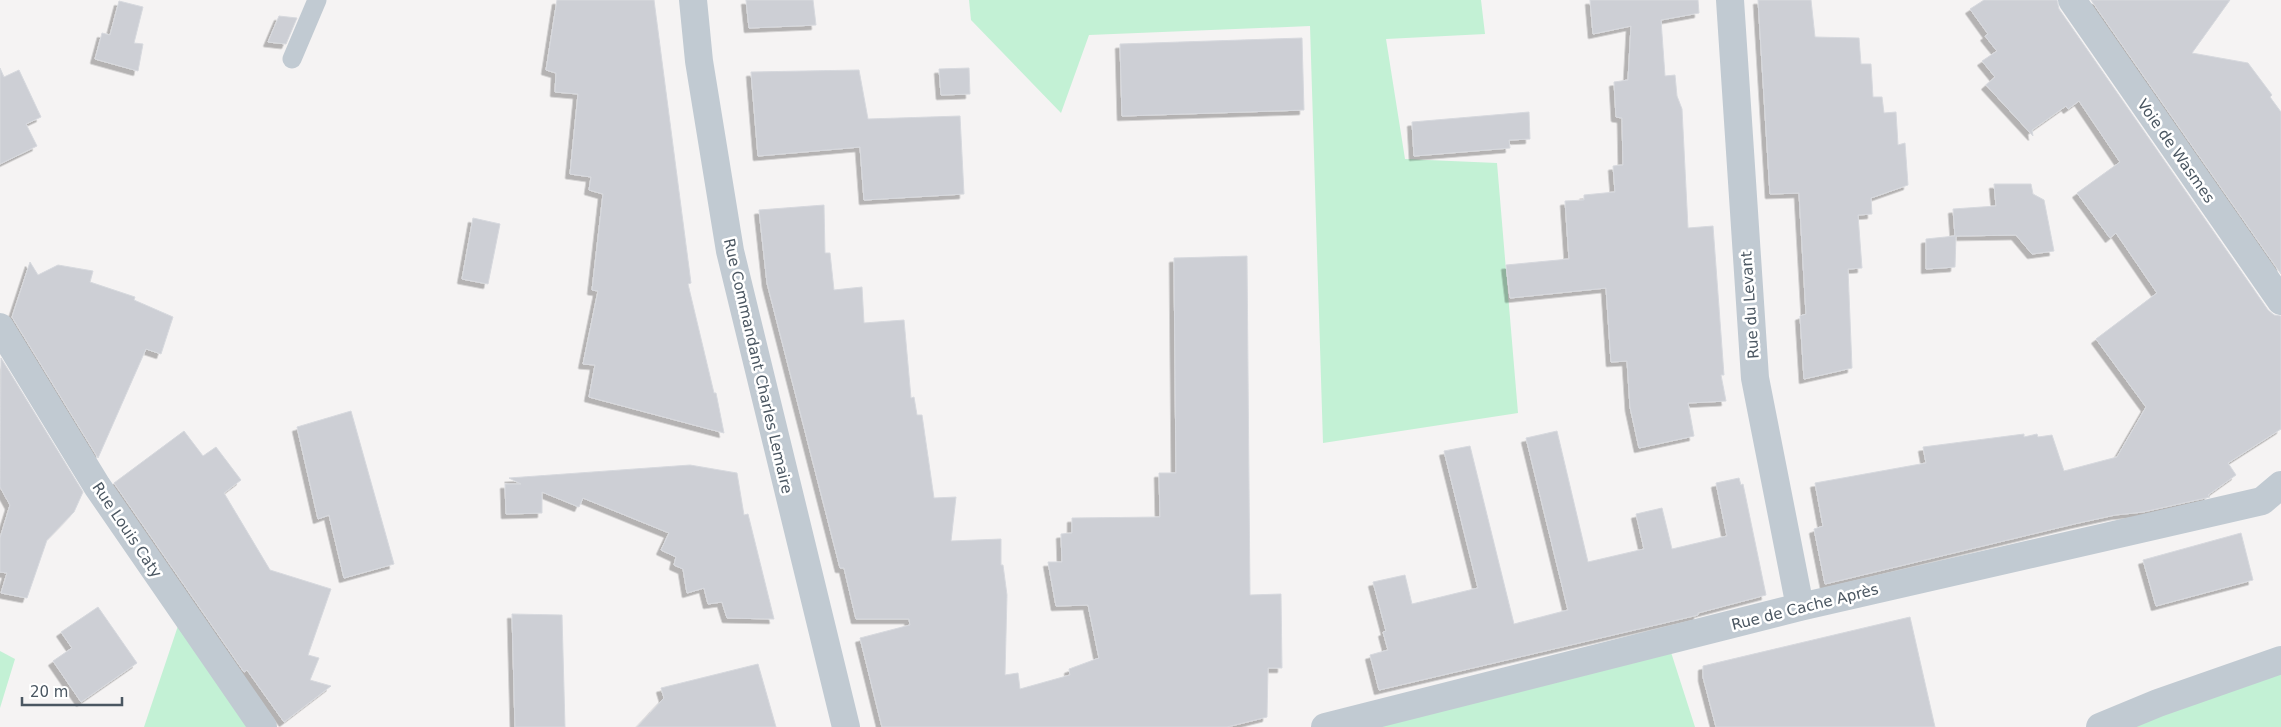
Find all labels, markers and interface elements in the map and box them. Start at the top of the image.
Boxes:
street label: Voie de Wasmes [2133,96,2219,206]
street label: Rue Commandant Charles Lemaire [720,237,796,495]
street label: Rue du Levant [1737,250,1763,359]
street label: Rue Louis Caty [88,479,166,581]
street label: Rue de Cache Après [1730,580,1881,634]
scale bar [22,674,122,706]
text: 20 m [30,683,68,701]

